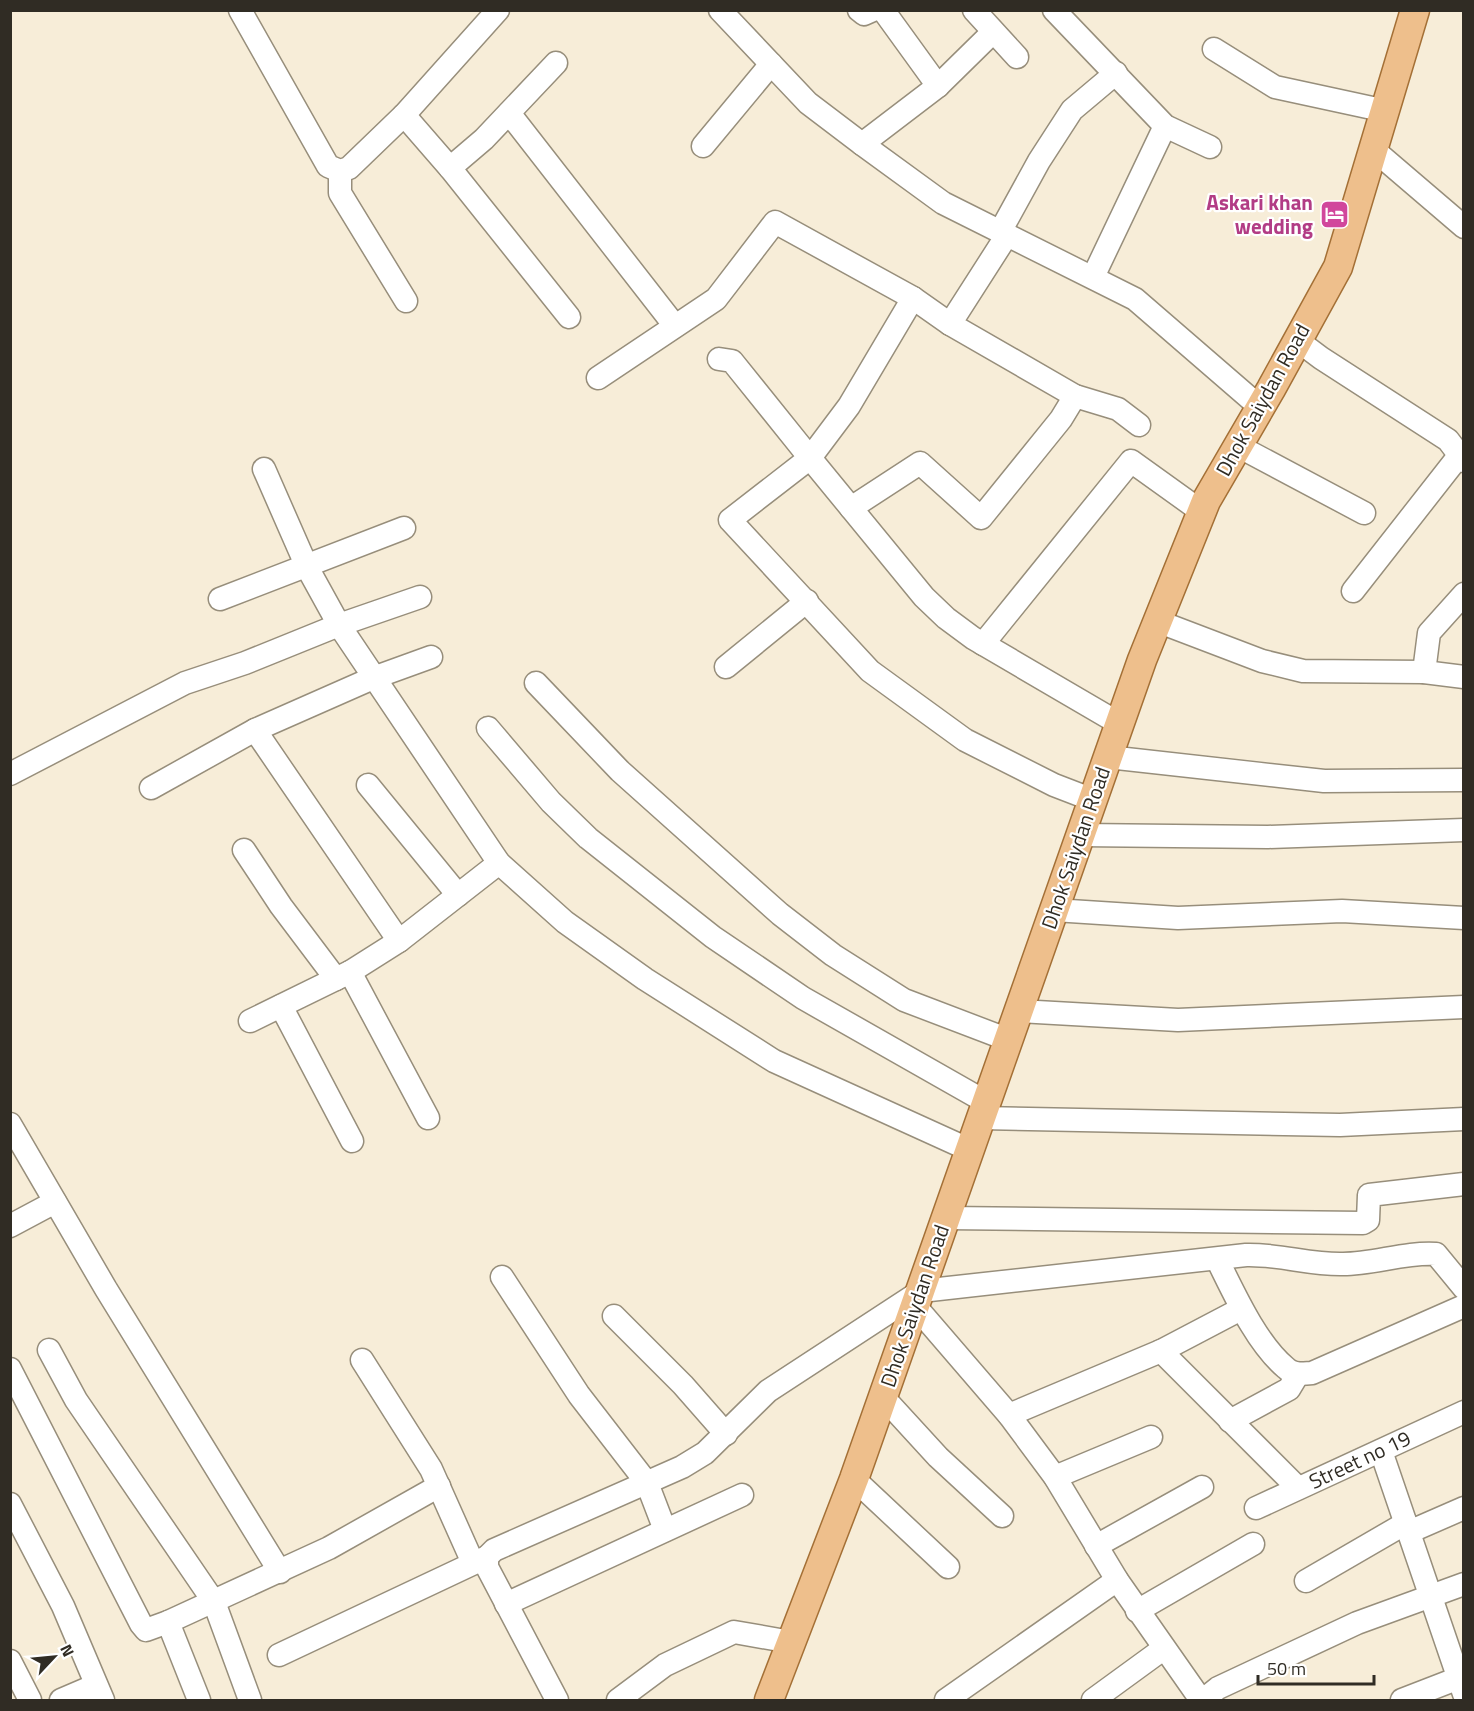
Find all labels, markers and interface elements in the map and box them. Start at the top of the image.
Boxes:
place label: Askari khan wedding [1206,186,1313,242]
hotel icon: Askari khan wedding [1318,199,1350,231]
street label: Dhok Saiydan Road [1207,317,1317,482]
street label: Dhok Saiydan Road [1032,762,1118,933]
street label: Dhok Saiydan Road [871,1220,957,1391]
street label: Street no 19 [1303,1422,1416,1497]
north arrow [24,1627,84,1687]
text: N [54,1640,81,1661]
scale bar [1258,1648,1374,1686]
text: 50 m [1267,1655,1306,1682]

